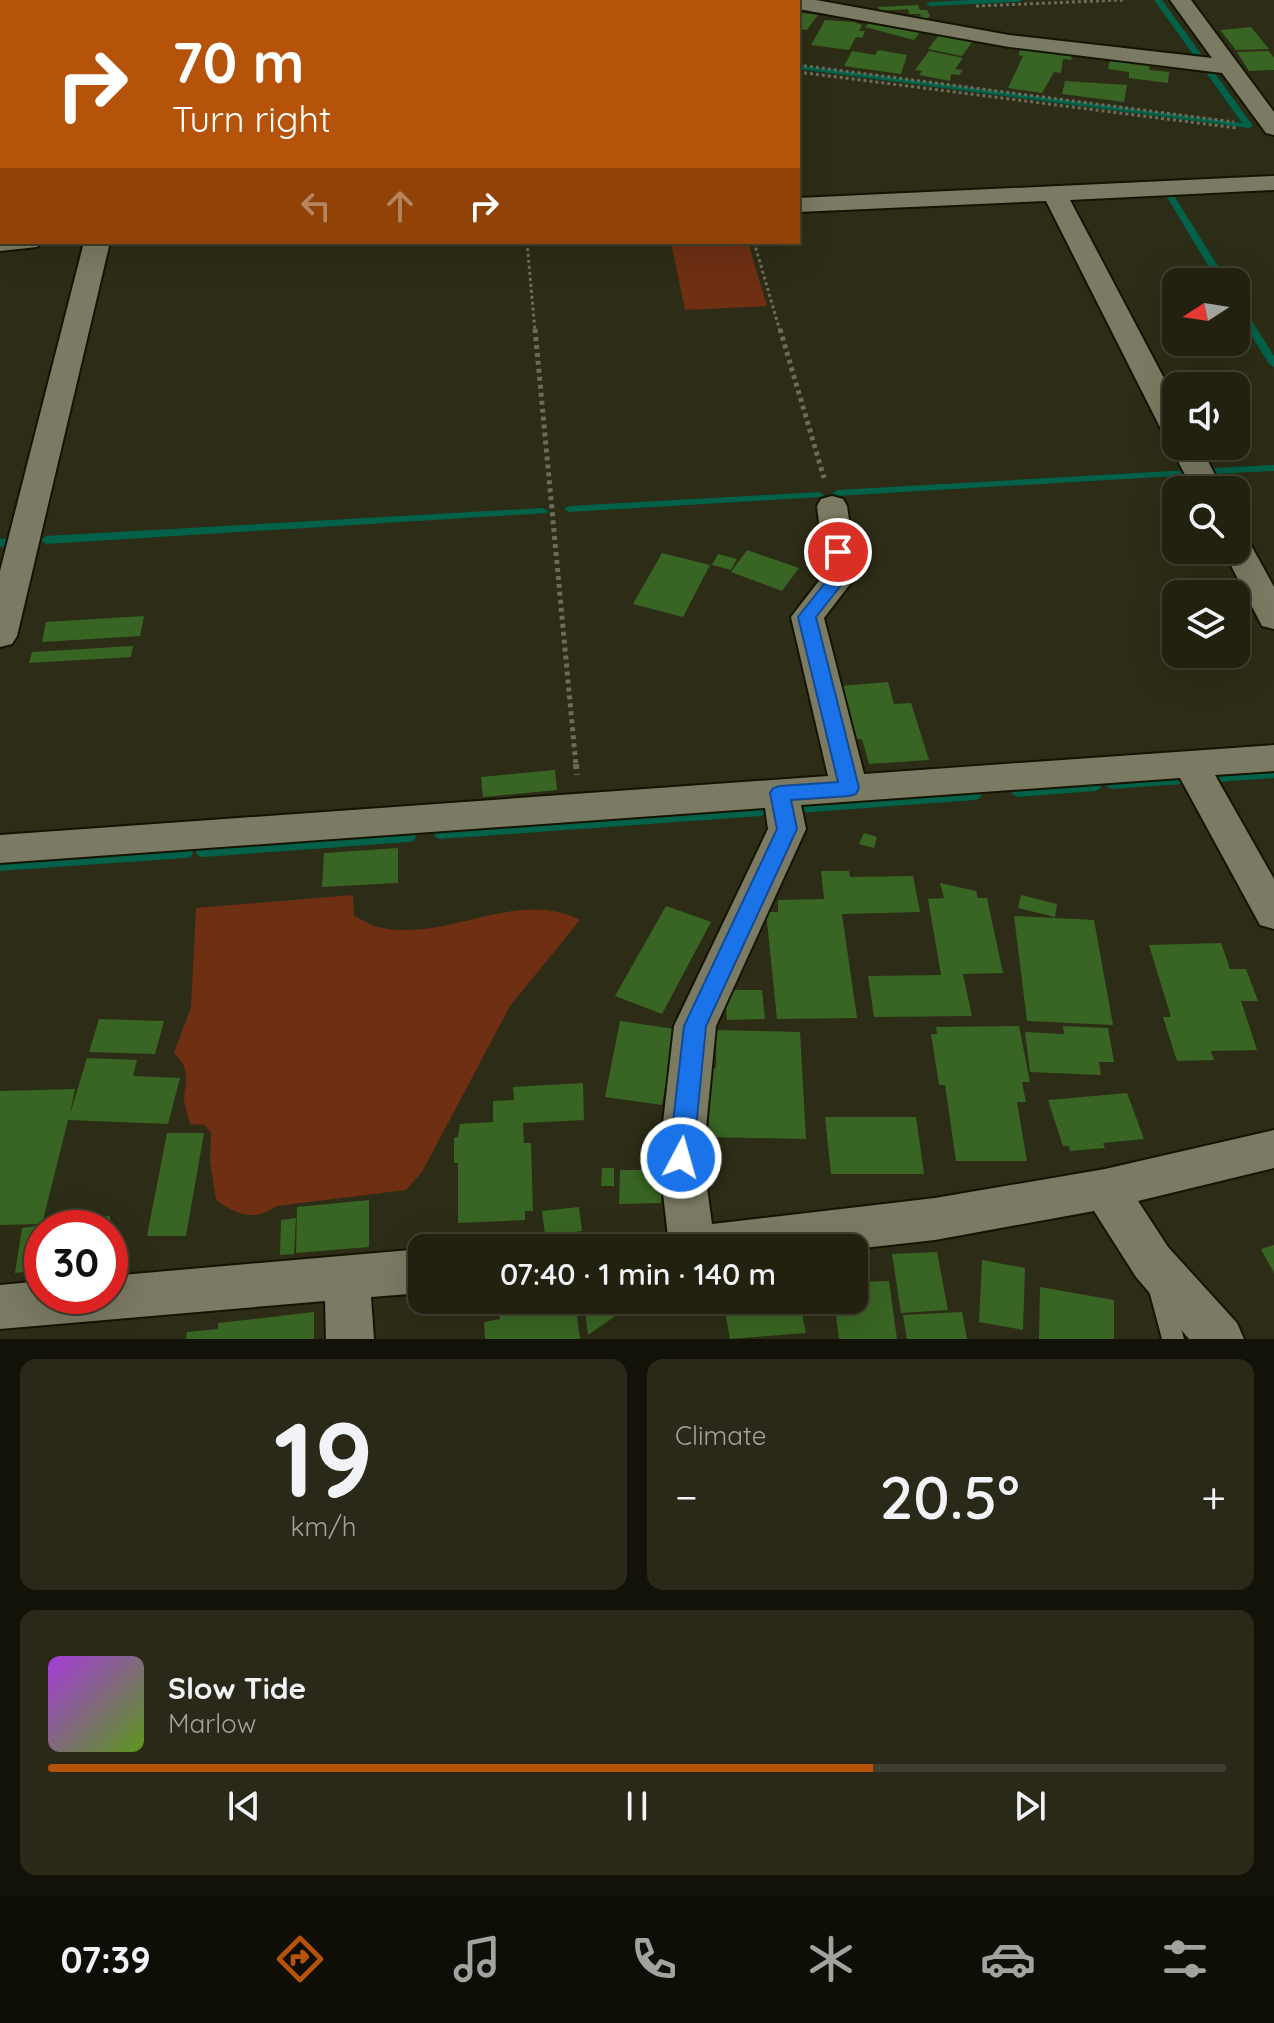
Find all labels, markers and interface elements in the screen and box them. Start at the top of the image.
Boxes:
text: 70 m [172,27,304,97]
icon: right [40,32,144,136]
text: Turn right [172,96,331,141]
icon: left [294,184,338,228]
icon: ahead [378,184,422,228]
icon: right [462,184,506,228]
north arrow [1162,268,1250,356]
map controls [1162,268,1250,668]
button: sound [1162,372,1250,460]
button: search [1162,476,1250,564]
pin [804,518,872,586]
icon: arrive [816,530,860,574]
button: layers [1162,580,1250,668]
position arrow [639,1116,723,1200]
speed limit sign: 30 [24,1210,128,1314]
text: 07:40 · 1 min · 140 m [500,1255,776,1293]
text: 19 [274,1393,373,1523]
text: Climate [675,1419,766,1452]
text: 20.5° [879,1459,1020,1534]
text: − [675,1469,698,1524]
text: + [1201,1469,1226,1524]
text: km/h [291,1510,356,1543]
text: Slow Tide [168,1669,306,1707]
text: Marlow [168,1707,256,1740]
icon: previous [222,1784,266,1828]
icon: pause [615,1784,659,1828]
icon: next [1008,1784,1052,1828]
icon: directions [272,1931,328,1987]
icon: music [449,1931,505,1987]
icon: phone [626,1931,682,1987]
icon: climate [803,1931,859,1987]
icon: car [980,1931,1036,1987]
icon: filters [1157,1931,1213,1987]
text: 07:39 [61,1937,151,1982]

